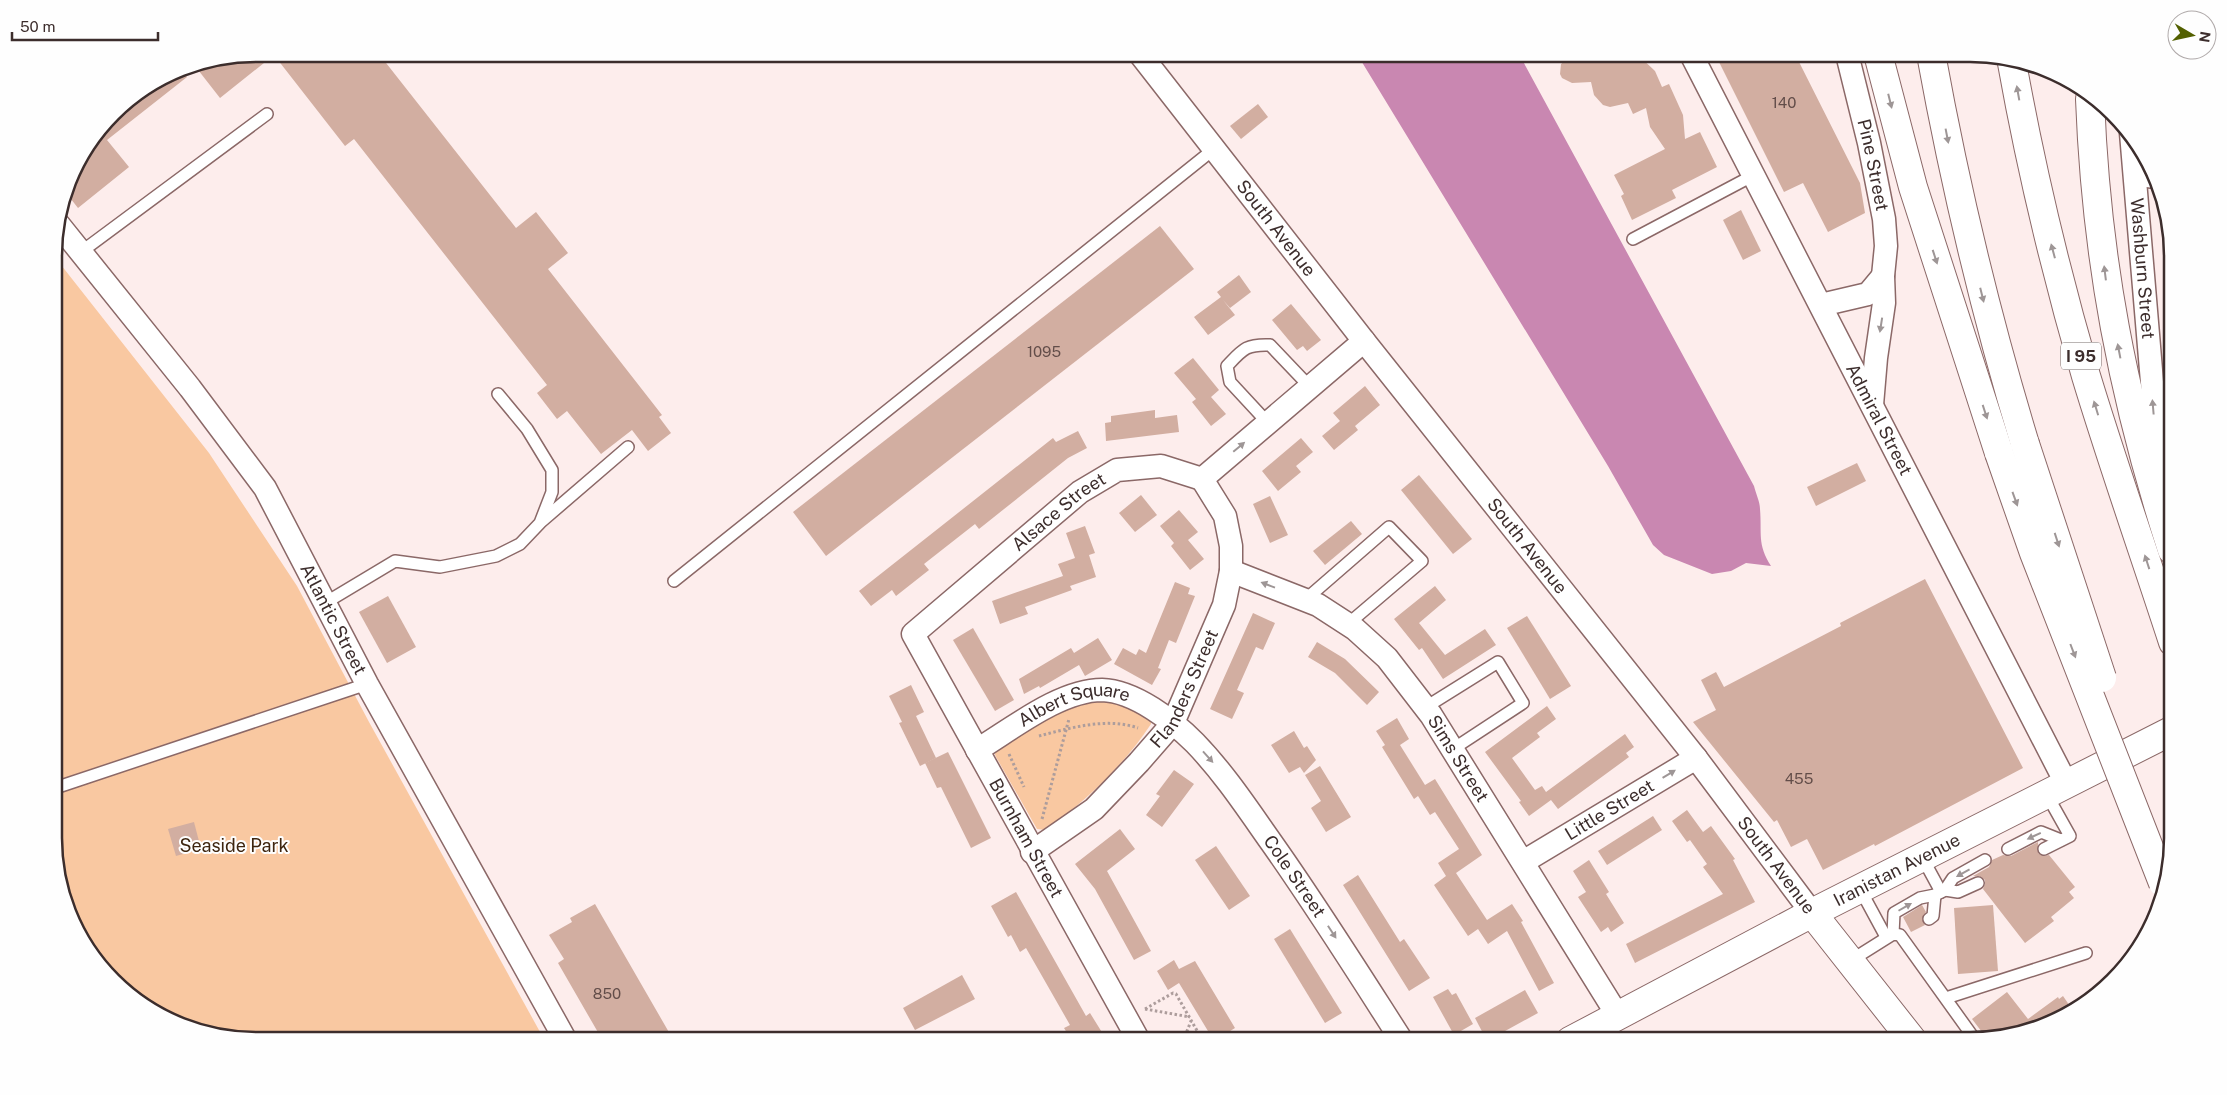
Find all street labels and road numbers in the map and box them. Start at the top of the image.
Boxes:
street label: Pine Street [1853,117,1893,213]
street label: South Avenue [1232,176,1320,280]
street label: Washburn Street [2127,197,2159,340]
road number: I 95 [2061,342,2101,370]
street label: Admiral Street [1842,360,1917,479]
street label: Alsace Street [1008,468,1109,555]
street label: South Avenue [1483,494,1572,598]
street label: Atlantic Street [296,560,371,678]
street label: Flanders Street [1145,626,1222,752]
street label: Albert Square [1014,679,1133,731]
street label: Sims Street [1424,711,1493,806]
street label: Burnham Street [985,775,1068,901]
street label: Little Street [1561,775,1658,844]
street label: South Avenue [1733,812,1820,918]
street label: Iranistan Avenue [1830,829,1964,910]
street label: Cole Street [1259,831,1330,921]

